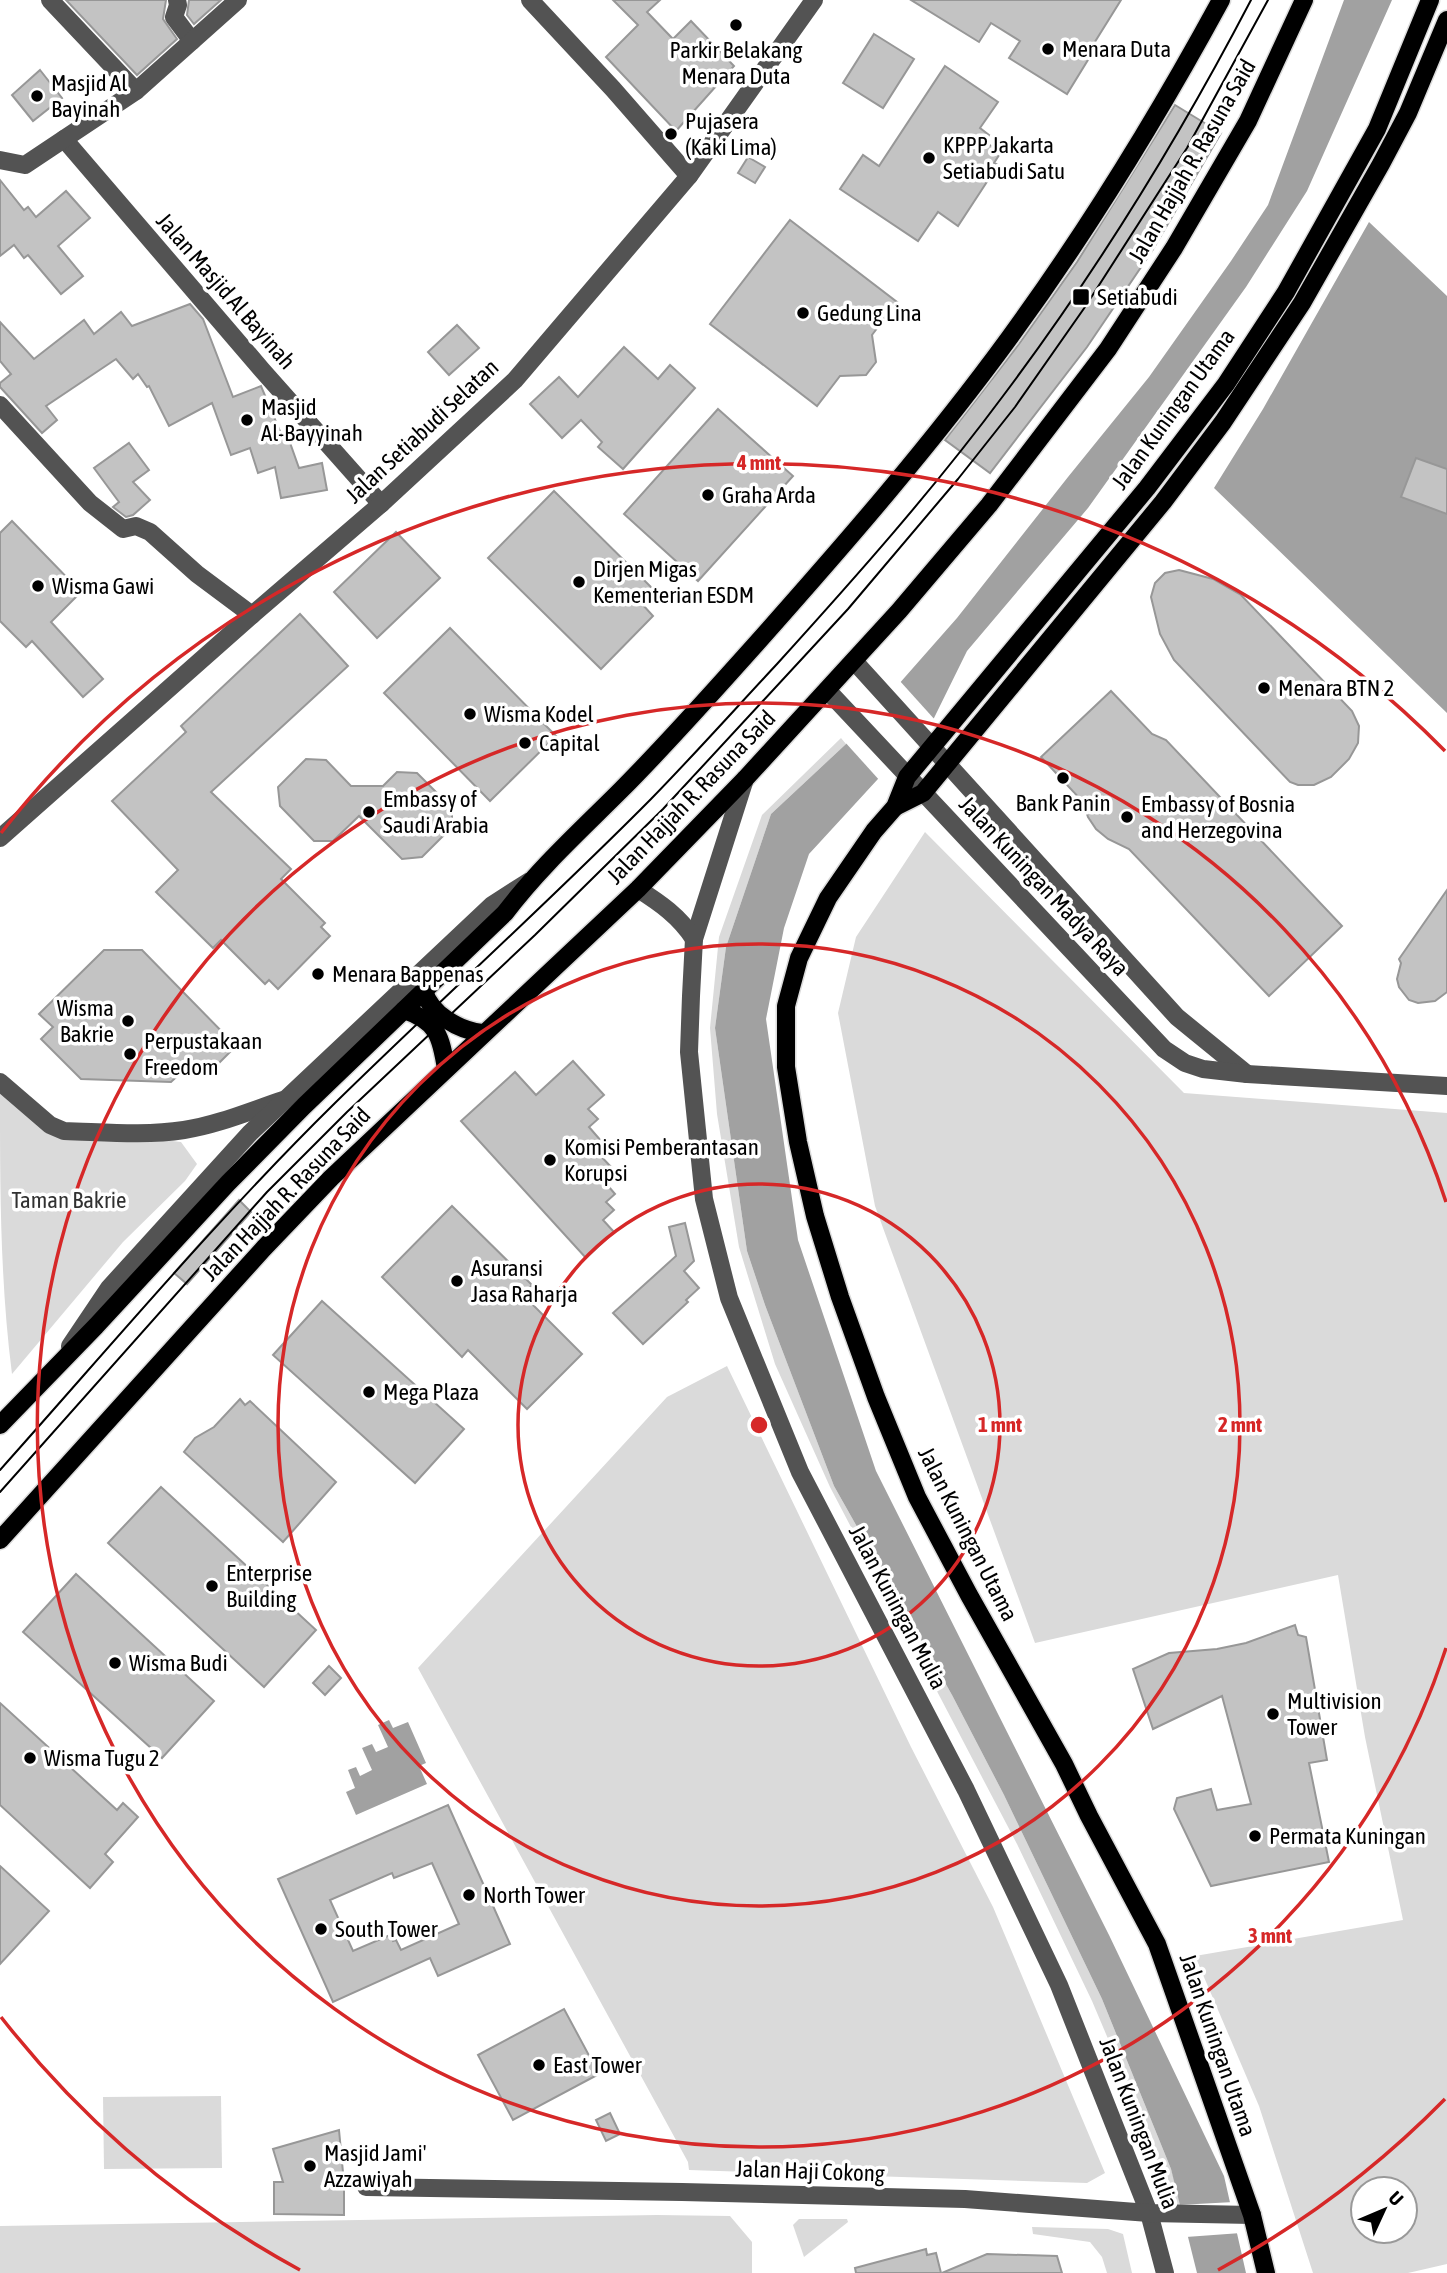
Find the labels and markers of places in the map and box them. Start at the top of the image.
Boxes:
marker: Parkir Belakang Menara Duta [728,17,744,33]
place label: Menara Duta [1062,36,1171,62]
place label: Parkir Belakang Menara Duta [670,37,803,89]
marker: Menara Duta [1040,41,1056,57]
place label: Masjid Al Bayinah [51,70,127,122]
marker: Masjid Al Bayinah [29,88,45,104]
place label: Pujasera (Kaki Lima) [685,108,777,160]
marker: Pujasera (Kaki Lima) [663,126,679,142]
place label: KPPP Jakarta Setiabudi Satu [943,132,1065,184]
marker: KPPP Jakarta Setiabudi Satu [921,150,937,166]
place label: Setiabudi [1097,284,1178,310]
marker: Setiabudi [1071,287,1091,307]
place label: Gedung Lina [817,300,922,326]
marker: Gedung Lina [795,305,811,321]
place label: Masjid Al-Bayyinah [261,394,363,446]
marker: Masjid Al-Bayyinah [239,412,255,428]
place label: Graha Arda [722,482,816,508]
marker: Graha Arda [700,487,716,503]
place label: Dirjen Migas Kementerian ESDM [593,556,754,608]
place label: Wisma Gawi [52,573,154,599]
marker: Dirjen Migas Kementerian ESDM [571,574,587,590]
marker: Wisma Gawi [30,578,46,594]
place label: Menara BTN 2 [1278,675,1394,701]
marker: Menara BTN 2 [1256,680,1272,696]
place label: Wisma Kodel [484,701,594,727]
marker: Wisma Kodel [462,706,478,722]
place label: Capital [539,730,600,756]
marker: Capital [517,735,533,751]
marker: Bank Panin [1055,770,1071,786]
place label: Embassy of Saudi Arabia [383,786,489,838]
place label: Bank Panin [1015,790,1111,816]
place label: Embassy of Bosnia and Herzegovina [1141,791,1295,843]
marker: Embassy of Saudi Arabia [361,804,377,820]
marker: Embassy of Bosnia and Herzegovina [1119,809,1135,825]
place label: Menara Bappenas [332,961,484,987]
marker: Menara Bappenas [310,966,326,982]
place label: Wisma Bakrie [57,995,114,1047]
marker: Wisma Bakrie [120,1013,136,1029]
place label: Perpustakaan Freedom [144,1028,262,1080]
marker: Perpustakaan Freedom [122,1046,138,1062]
place label: Komisi Pemberantasan Korupsi [564,1134,759,1186]
marker: Komisi Pemberantasan Korupsi [542,1152,558,1168]
place label: Asuransi Jasa Raharja [471,1255,578,1307]
marker: Asuransi Jasa Raharja [449,1273,465,1289]
place label: Mega Plaza [383,1379,479,1405]
marker: Mega Plaza [361,1384,377,1400]
centre of rings [747,1413,771,1437]
place label: Enterprise Building [226,1560,312,1612]
marker: Enterprise Building [204,1578,220,1594]
place label: Wisma Budi [129,1650,228,1676]
marker: Wisma Budi [107,1655,123,1671]
place label: Multivision Tower [1287,1688,1382,1740]
marker: Multivision Tower [1265,1706,1281,1722]
place label: Wisma Tugu 2 [44,1745,160,1771]
marker: Wisma Tugu 2 [22,1750,38,1766]
place label: Permata Kuningan [1269,1823,1426,1849]
marker: Permata Kuningan [1247,1828,1263,1844]
place label: North Tower [483,1882,586,1908]
marker: North Tower [461,1887,477,1903]
place label: South Tower [335,1916,439,1942]
marker: South Tower [313,1921,329,1937]
place label: East Tower [553,2052,643,2078]
marker: East Tower [531,2057,547,2073]
place label: Masjid Jami' Azzawiyah [324,2140,427,2192]
marker: Masjid Jami' Azzawiyah [302,2158,318,2174]

